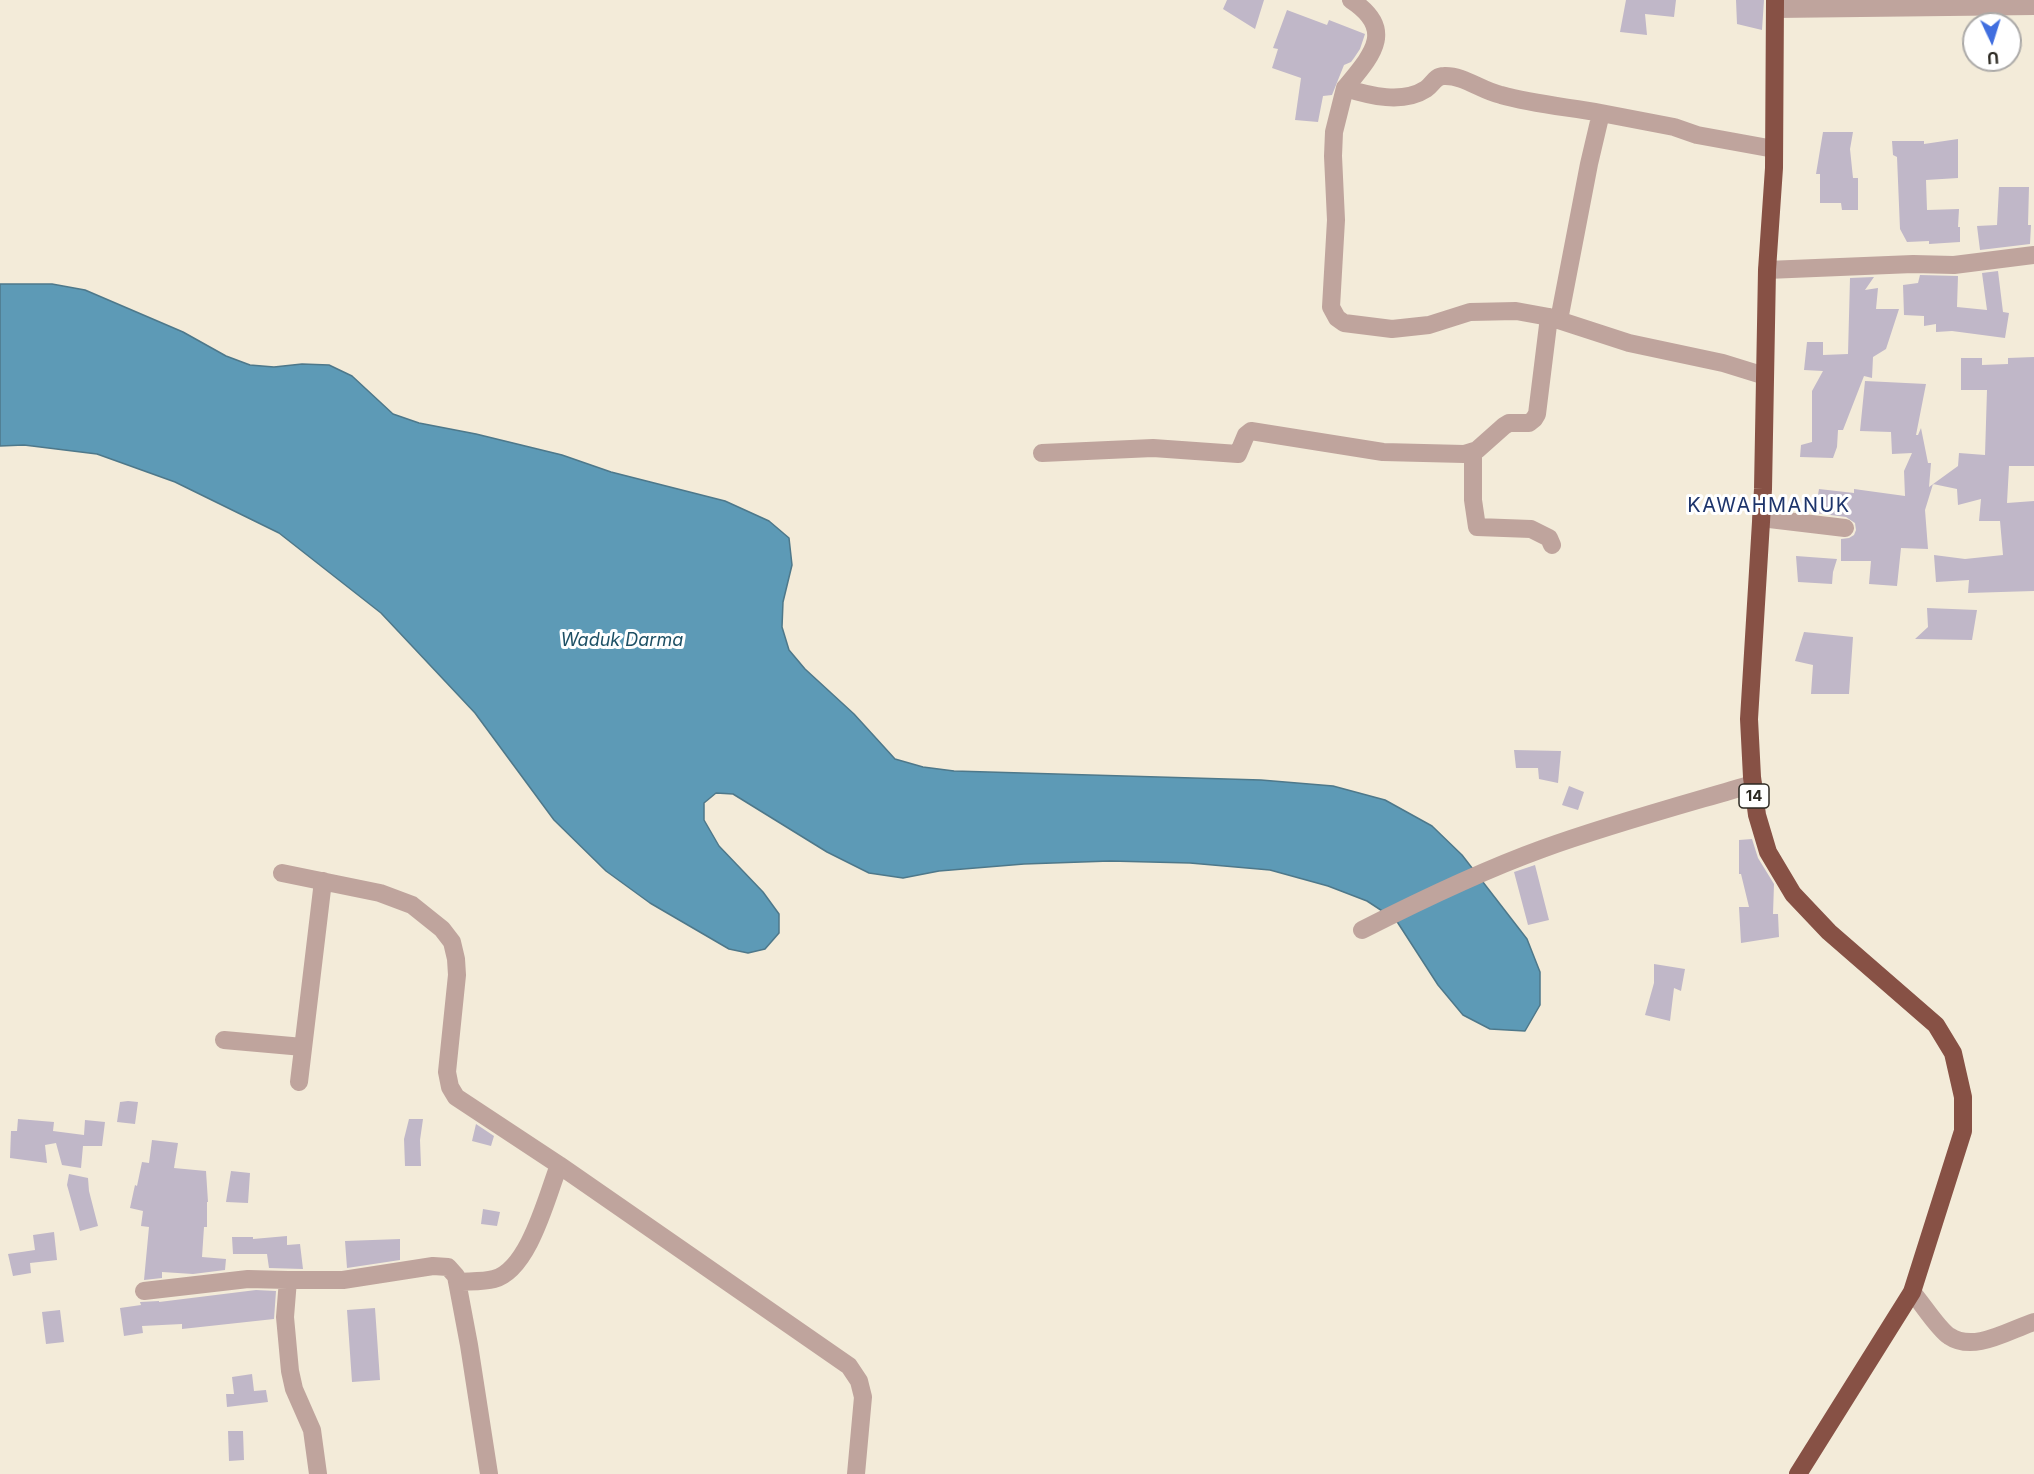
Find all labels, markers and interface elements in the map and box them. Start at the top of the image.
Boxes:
north arrow [1962,12,2022,72]
text: U [1987,48,2000,68]
district label: KAWAHMANUK [1687,494,1851,518]
water label: Waduk Darma [561,630,683,652]
road number: 14 [1739,784,1769,808]

